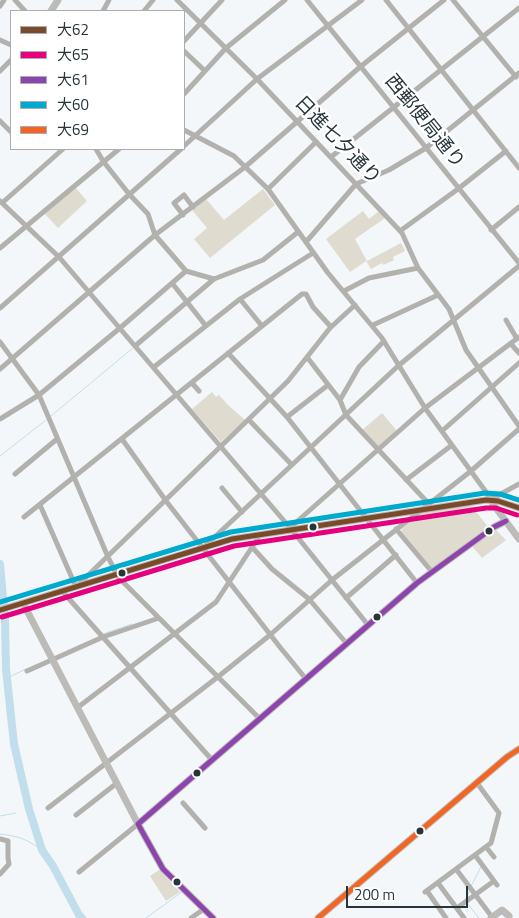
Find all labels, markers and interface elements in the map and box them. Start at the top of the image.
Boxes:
legend [10,10,185,150]
text: 大62 [57,18,89,41]
text: 大65 [57,43,89,66]
text: 大61 [57,68,89,91]
street label: 西郵便局通り [379,71,469,173]
street label: 日進七夕通り [289,92,385,190]
text: 大60 [57,93,89,116]
text: 大69 [57,118,89,141]
unlabelled marker [308,522,318,532]
unlabelled marker [484,526,494,536]
unlabelled marker [117,568,127,578]
unlabelled marker [372,612,382,622]
unlabelled marker [192,768,202,778]
unlabelled marker [415,826,425,836]
scale bar [349,876,472,908]
unlabelled marker [172,877,182,887]
text: 200 m [354,883,395,906]

